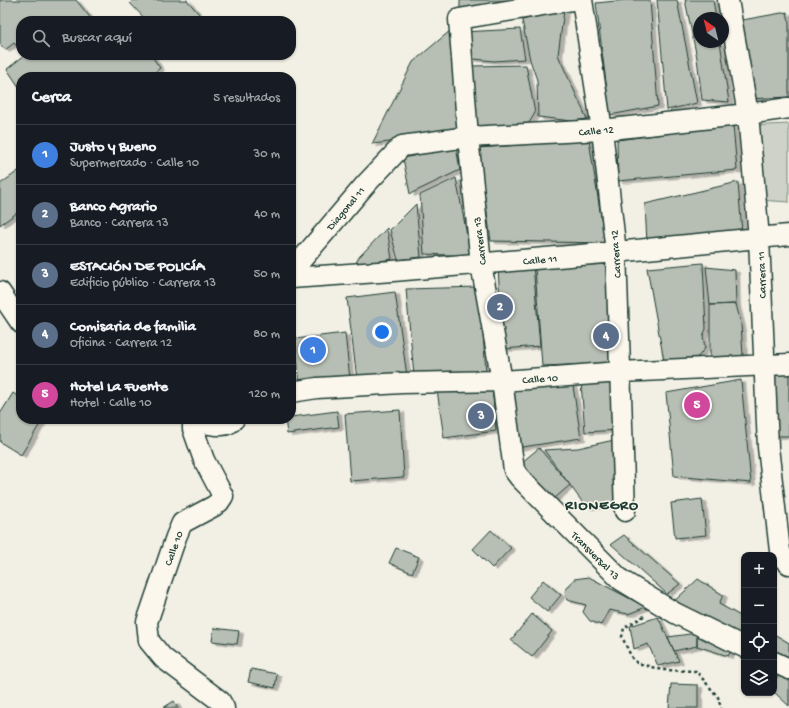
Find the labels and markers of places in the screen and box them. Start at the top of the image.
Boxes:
pin: 2 [487,292,513,322]
pin: 4 [593,321,619,351]
pin: 1 [300,335,326,365]
pin: 5 [684,390,710,420]
pin: 3 [468,401,494,431]

